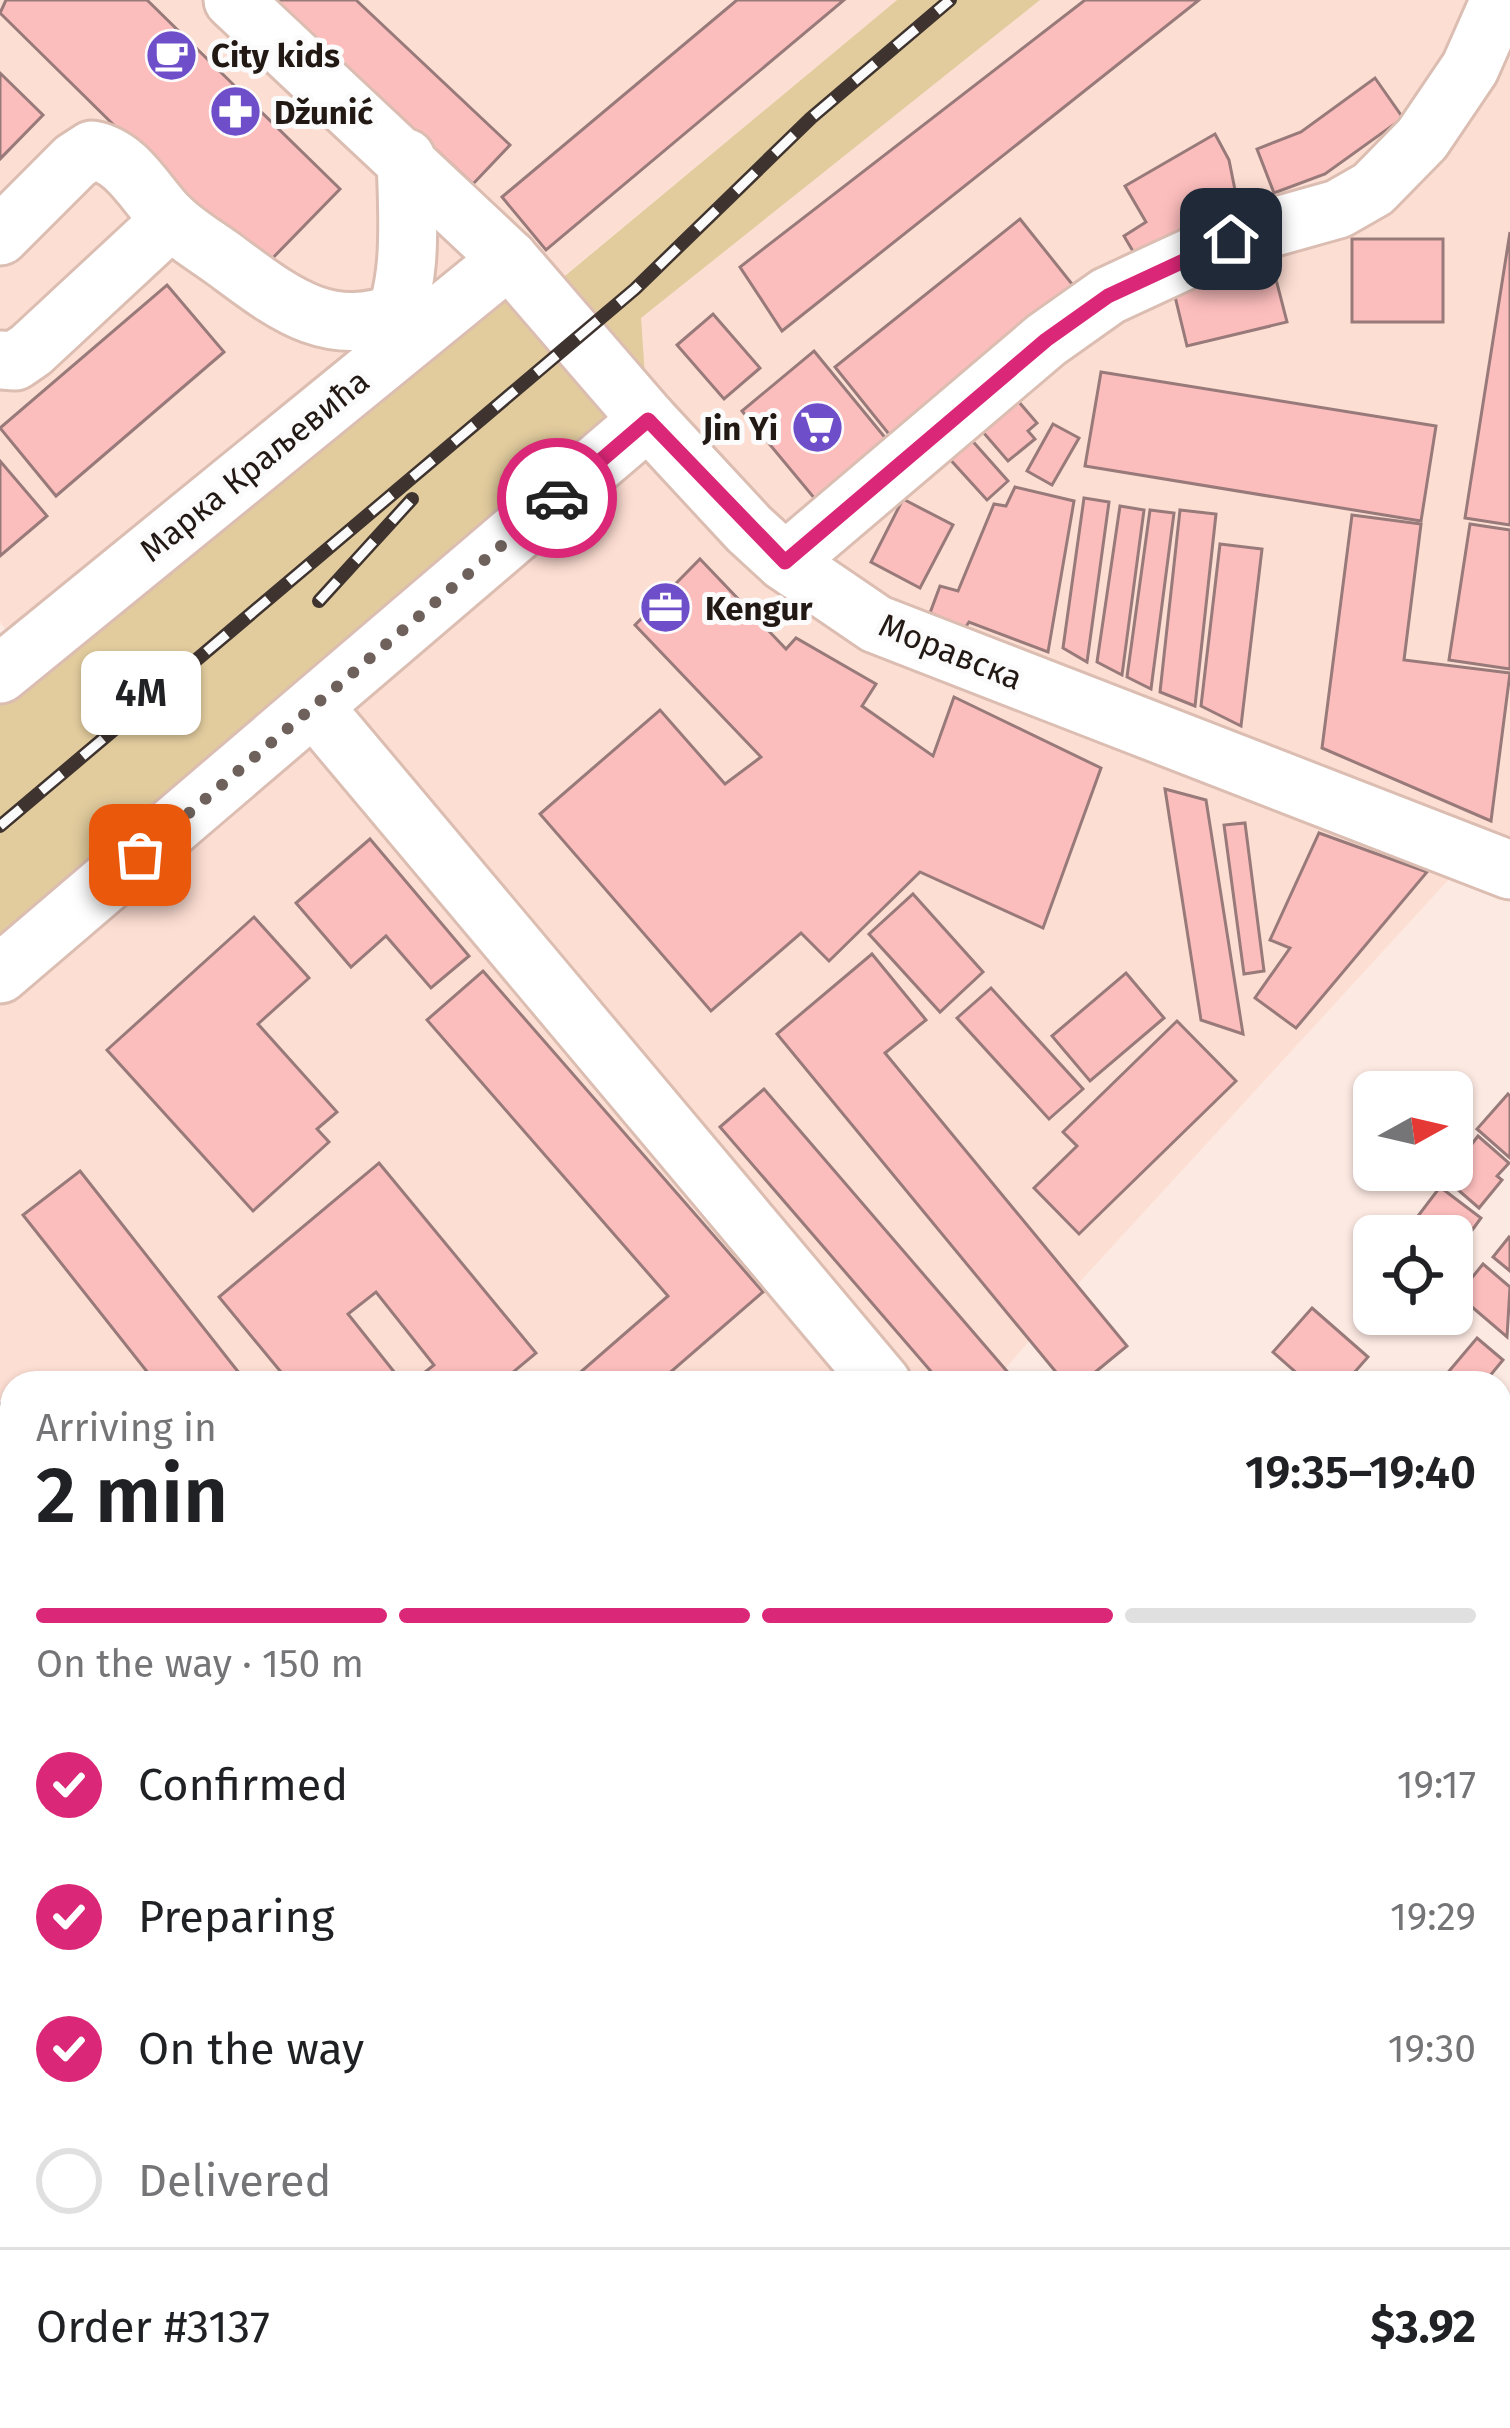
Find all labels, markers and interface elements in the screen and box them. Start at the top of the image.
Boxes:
cafe icon: City kids [144,27,200,83]
place label: City kids [211,36,340,76]
pharmacy icon: Džunić [207,84,263,140]
place label: Džunić [274,93,373,133]
pin [1180,188,1282,290]
icon: home [1198,206,1264,272]
street label: Марка Краљевића [132,361,377,570]
supermarket icon: Jin Yi [789,400,845,456]
place label: Jin Yi [701,409,778,449]
courier [497,438,617,558]
icon: car [524,465,590,531]
office icon: Kengur [638,580,694,636]
place label: Kengur [705,589,813,629]
street label: Моравска [873,605,1028,699]
callout: 4M [80,651,200,735]
text: 4M [115,670,167,716]
pin [89,804,191,906]
icon: bag [107,822,173,888]
north arrow [1353,1071,1473,1191]
map controls [1353,1071,1473,1335]
button: locate [1353,1215,1473,1335]
text: Arriving in [36,1405,217,1451]
text: 19:35–19:40 [1245,1446,1476,1500]
text: 2 min [36,1449,228,1543]
text: On the way · 150 m [36,1641,364,1687]
icon: check [36,1752,102,1818]
text: Confirmed [138,1758,348,1812]
text: 19:17 [1397,1762,1476,1808]
icon: check [36,1884,102,1950]
text: Preparing [138,1890,334,1944]
text: 19:29 [1390,1894,1476,1940]
icon: check [36,2016,102,2082]
text: On the way [138,2022,364,2076]
text: 19:30 [1388,2026,1476,2072]
text: Delivered [138,2154,331,2208]
text: Order #3137 [36,2300,270,2354]
text: $3.92 [1371,2300,1476,2354]

